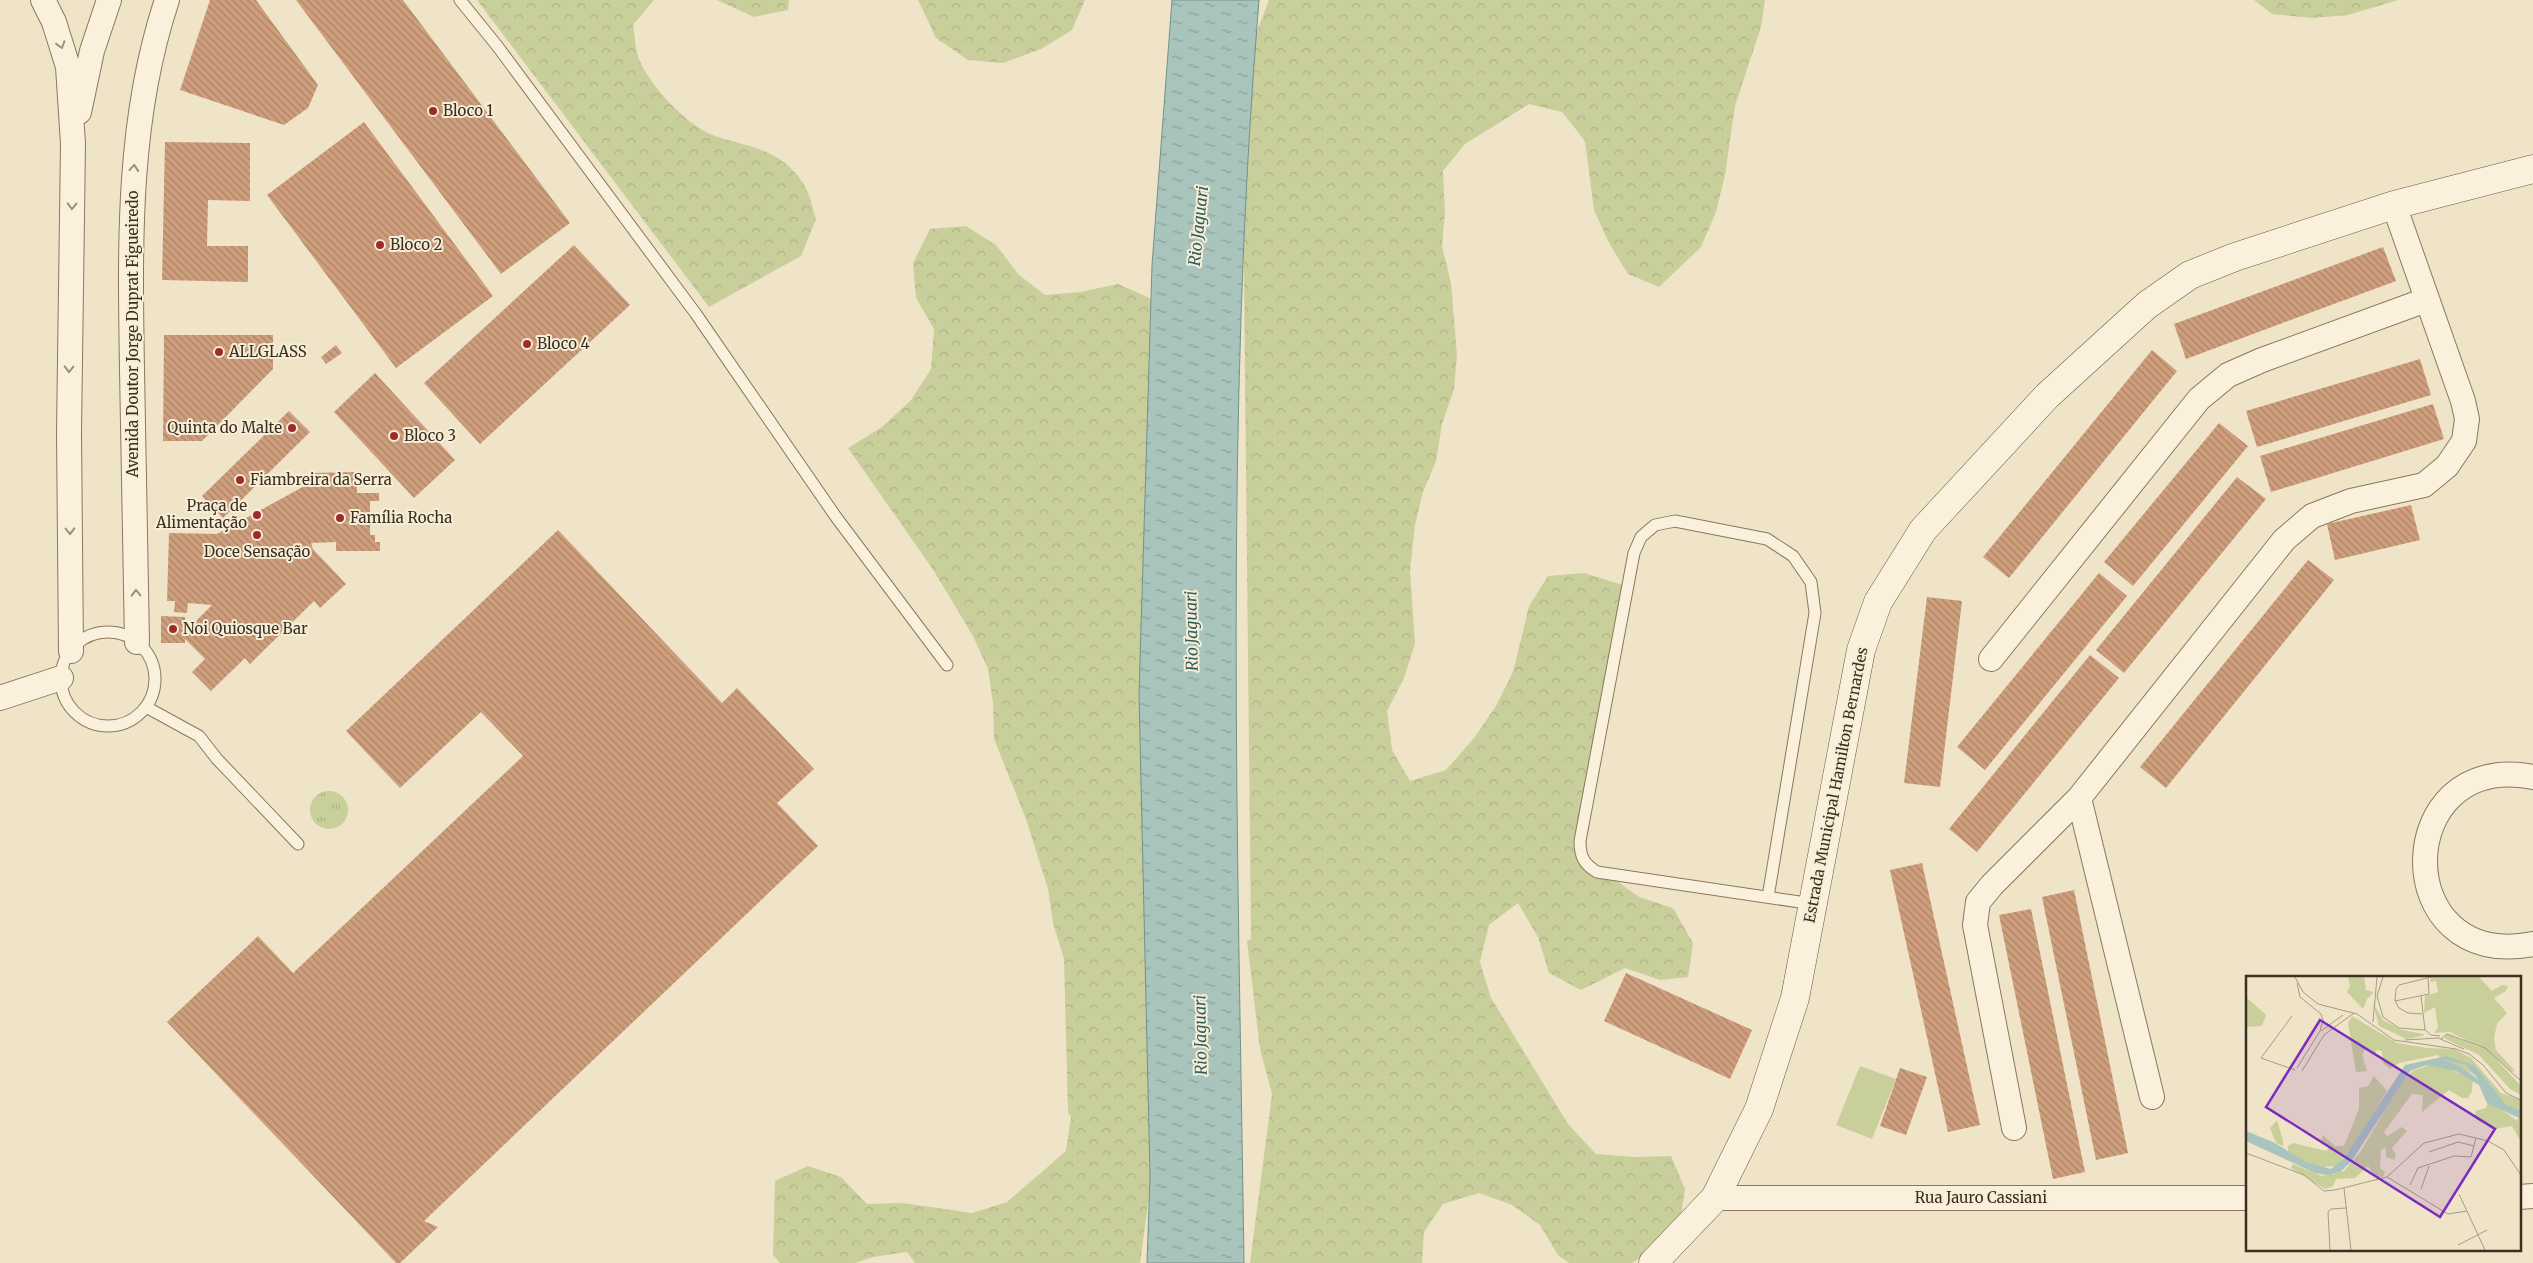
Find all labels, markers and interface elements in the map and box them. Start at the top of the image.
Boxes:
one-way arrow [56,40,66,49]
place label: Bloco 1 [443,101,493,120]
marker: Bloco 1 [427,105,439,117]
one-way arrow [128,164,139,172]
water label: Rio Jaguari [1184,185,1212,267]
street label: Avenida Doutor Jorge Duprat Figueiredo [123,190,142,478]
one-way arrow [67,202,77,210]
place label: Bloco 2 [390,235,442,254]
marker: Bloco 2 [374,239,386,251]
place label: Bloco 4 [537,334,590,353]
marker: Bloco 4 [521,338,533,350]
place label: ALLGLASS [228,342,307,361]
marker: ALLGLASS [213,346,225,358]
one-way arrow [64,365,75,373]
place label: Quinta do Malte [167,418,282,437]
marker: Quinta do Malte [286,422,298,434]
place label: Bloco 3 [404,426,456,445]
marker: Bloco 3 [388,430,400,442]
place label: Fiambreira da Serra [250,470,392,489]
marker: Fiambreira da Serra [234,474,246,486]
place label: Praça de Alimentação [155,496,247,532]
place label: Família Rocha [350,508,452,527]
marker: Praça de Alimentação [251,509,263,521]
marker: Família Rocha [334,512,346,524]
one-way arrow [64,527,75,535]
marker: Doce Sensação [251,529,263,541]
place label: Doce Sensação [204,542,311,561]
one-way arrow [131,589,141,596]
water label: Rio Jaguari [1180,590,1202,671]
place label: Noi Quiosque Bar [183,619,308,638]
marker: Noi Quiosque Bar [167,623,179,635]
street label: Estrada Municipal Hamilton Bernardes [1799,645,1872,924]
inset map [2246,976,2520,1250]
water label: Rio Jaguari [1189,994,1211,1075]
street label: Rua Jauro Cassiani [1915,1188,2047,1207]

